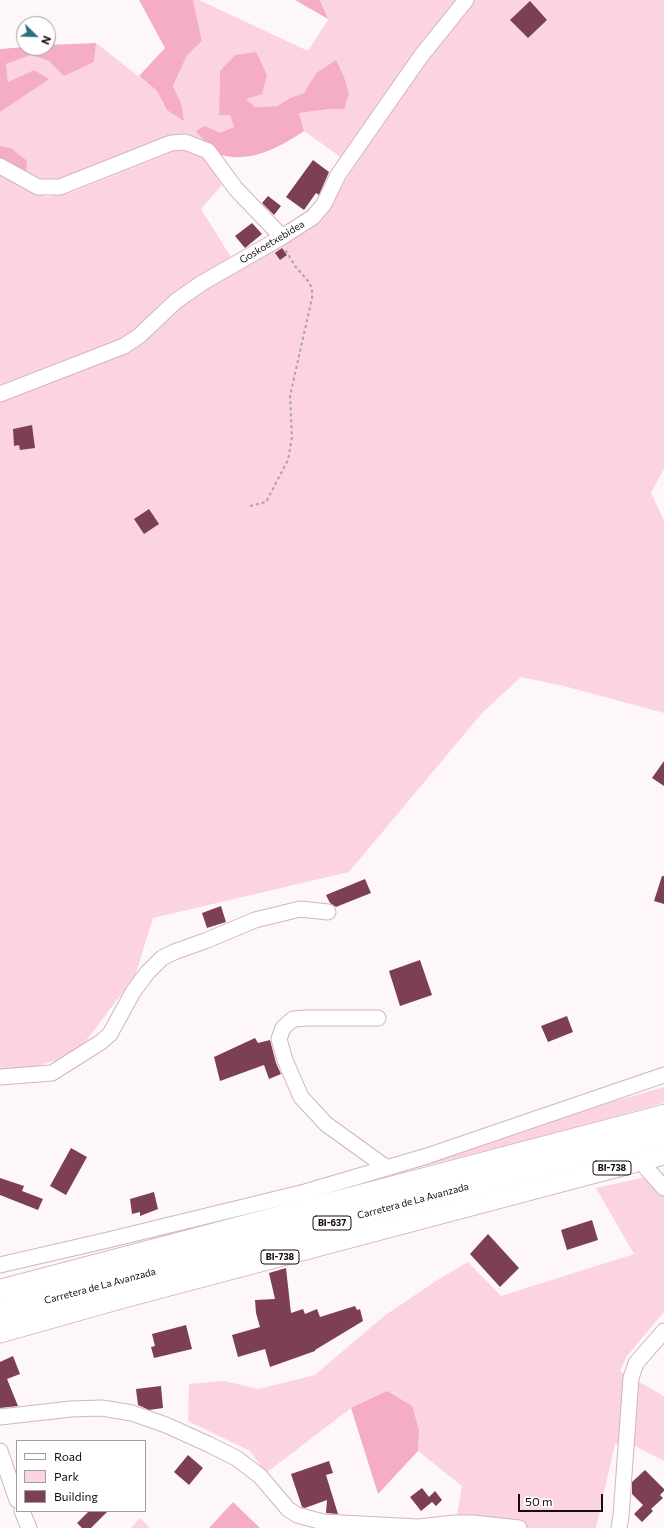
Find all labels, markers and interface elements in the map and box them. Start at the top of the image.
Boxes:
north arrow [16,16,56,56]
text: N [39,34,54,47]
street label: Goskoetxebidea [237,218,307,266]
road number: BI-738 [593,1161,631,1175]
street label: Carretera de La Avanzada [356,1180,470,1222]
road number: BI-637 [313,1216,351,1230]
road number: BI-738 [261,1250,299,1264]
street label: Carretera de La Avanzada [43,1265,157,1307]
legend [16,1440,146,1512]
text: Road [54,1449,82,1463]
text: Park [54,1469,79,1483]
scale bar [520,1486,605,1512]
text: Building [54,1489,98,1503]
text: 50 m [525,1494,553,1508]

